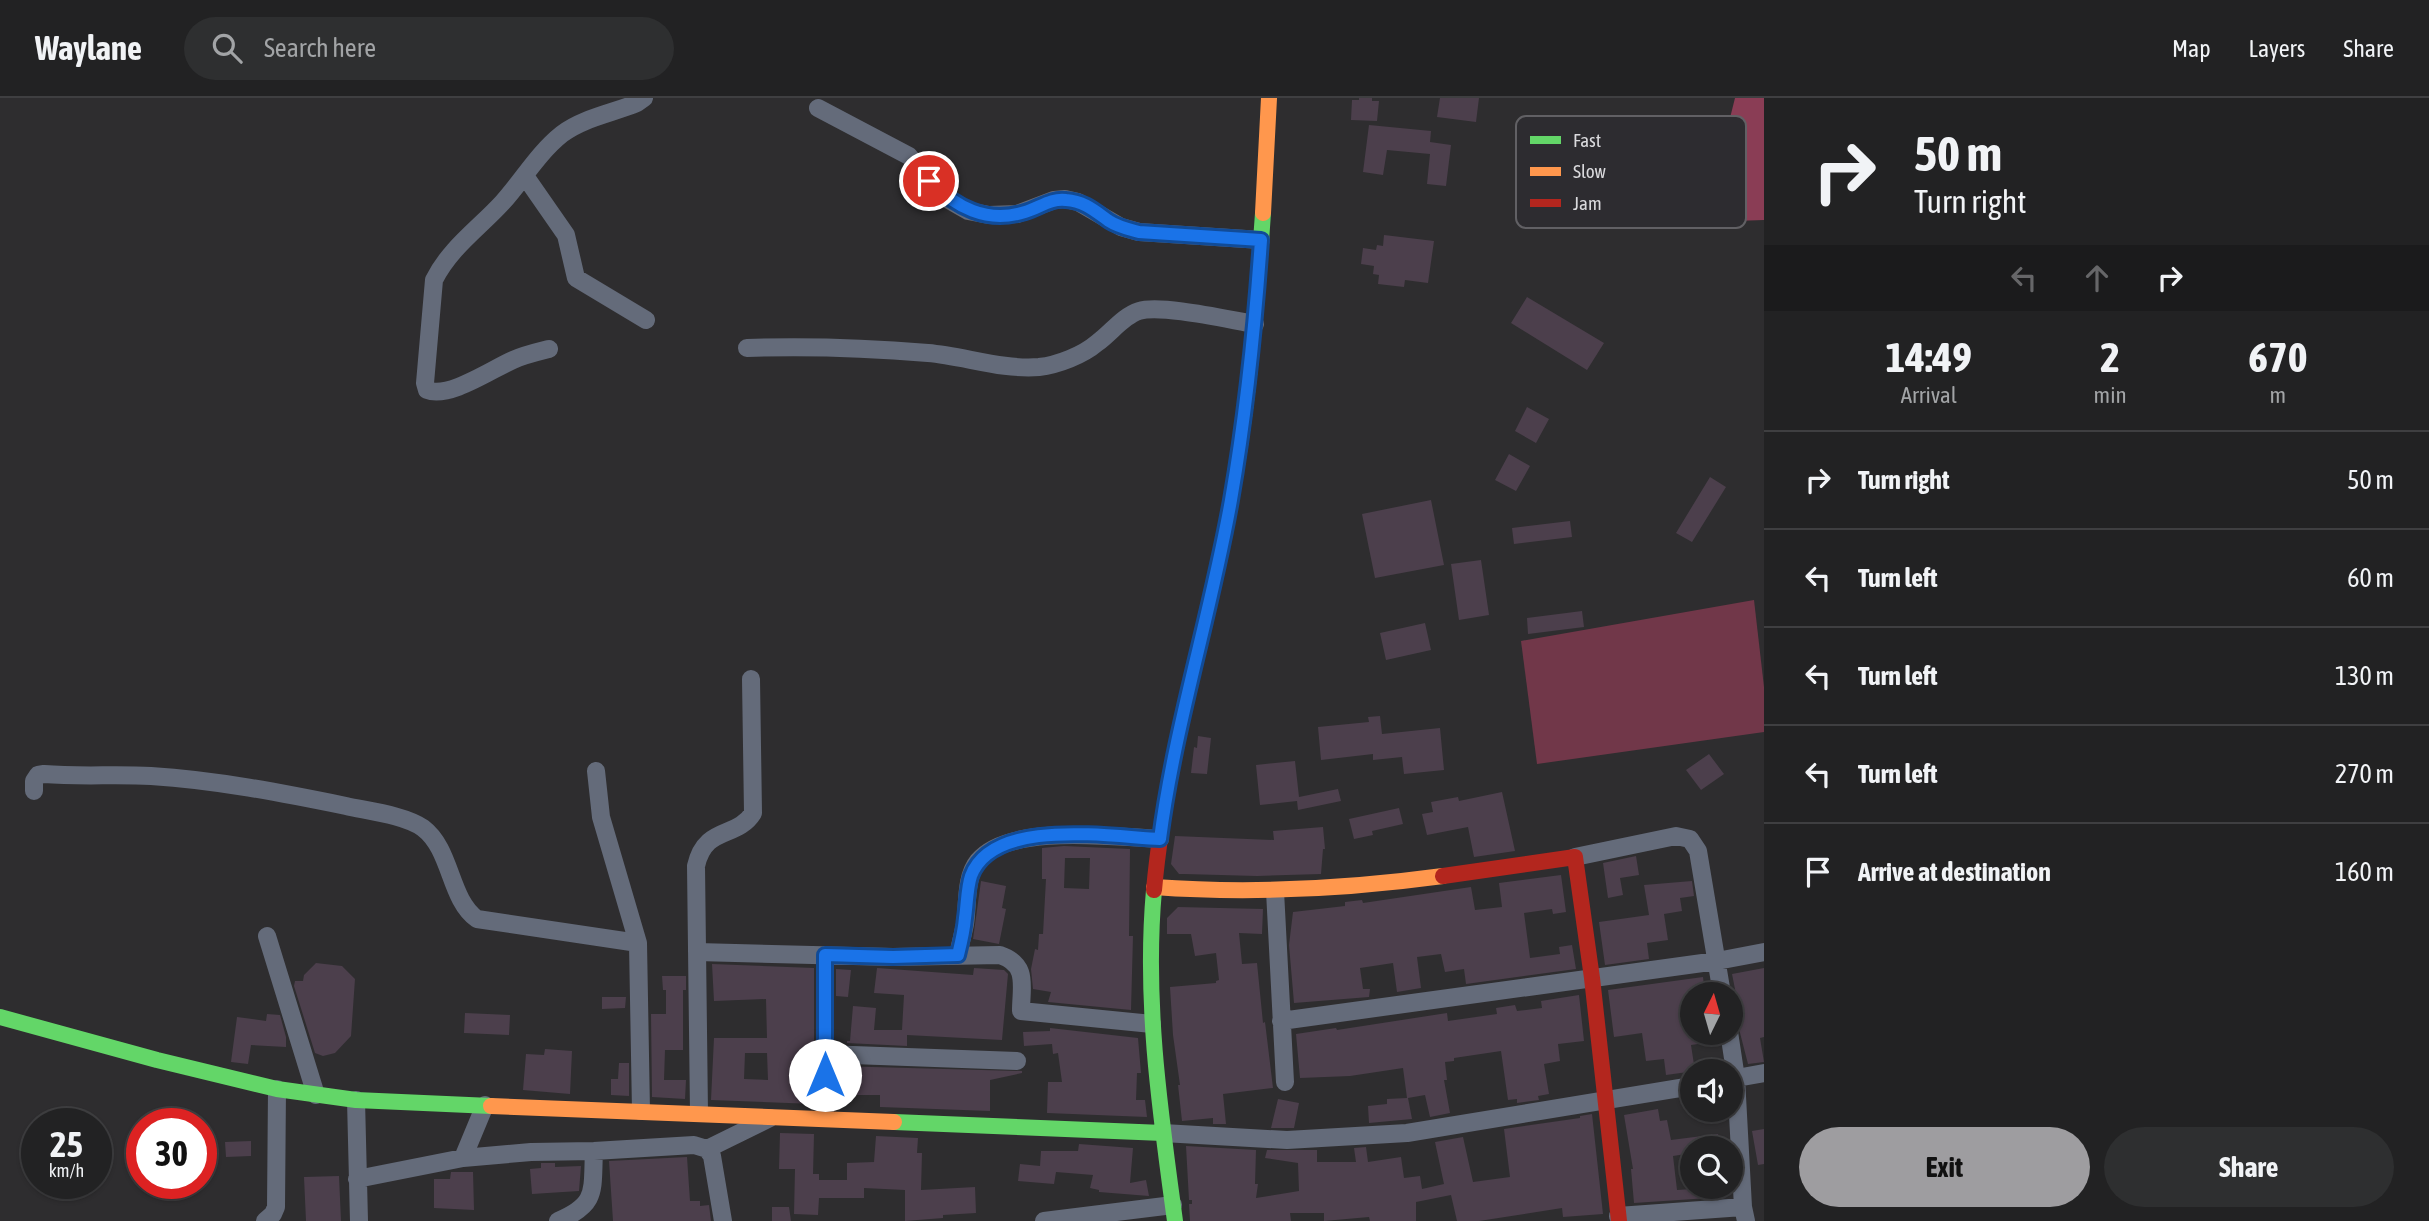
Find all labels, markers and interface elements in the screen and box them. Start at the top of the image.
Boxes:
search box [184,17,674,80]
text: Waylane [35,29,142,67]
icon: search [208,29,246,67]
text: Search here [264,33,376,63]
text: Map [2172,35,2211,62]
text: Layers [2249,35,2305,62]
text: Share [2343,35,2394,62]
legend [1516,116,1746,228]
text: 50 m [1914,125,2002,181]
icon: right [1799,126,1890,217]
text: Fast [1573,129,1601,151]
pin [899,151,959,211]
text: Slow [1573,160,1607,182]
icon: arrive [910,162,948,200]
text: Turn right [1914,183,2027,220]
text: Jam [1573,192,1602,214]
icon: left [2005,259,2043,297]
icon: ahead [2078,259,2116,297]
icon: right [2151,259,2189,297]
text: 14:49 [1886,333,1972,381]
text: 2 [2100,333,2120,381]
text: 670 [2248,333,2307,381]
text: Arrival [1901,382,1957,408]
text: min [2094,382,2127,408]
text: m [2270,382,2286,408]
icon: right [1799,461,1837,499]
text: Turn right [1858,465,1949,495]
text: 50 m [2347,465,2394,495]
icon: left [1799,559,1837,597]
text: Turn left [1858,563,1938,593]
text: 60 m [2347,563,2394,593]
icon: left [1799,657,1837,695]
text: Turn left [1858,661,1938,691]
text: 130 m [2335,661,2394,691]
icon: left [1799,755,1837,793]
text: Turn left [1858,759,1938,789]
text: 270 m [2335,759,2394,789]
icon: arrive [1799,853,1837,891]
text: Arrive at destination [1858,857,2051,887]
text: 160 m [2335,857,2394,887]
north arrow [1680,982,1743,1045]
map controls [1680,982,1743,1199]
position arrow [788,1038,862,1112]
button: sound [1680,1059,1743,1122]
speed limit sign: 30 [126,1108,217,1199]
text: 25 [50,1124,83,1164]
button: Exit [1799,1127,2090,1207]
button: Share [2104,1127,2394,1207]
button: search [1680,1136,1743,1199]
text: km/h [49,1160,84,1181]

